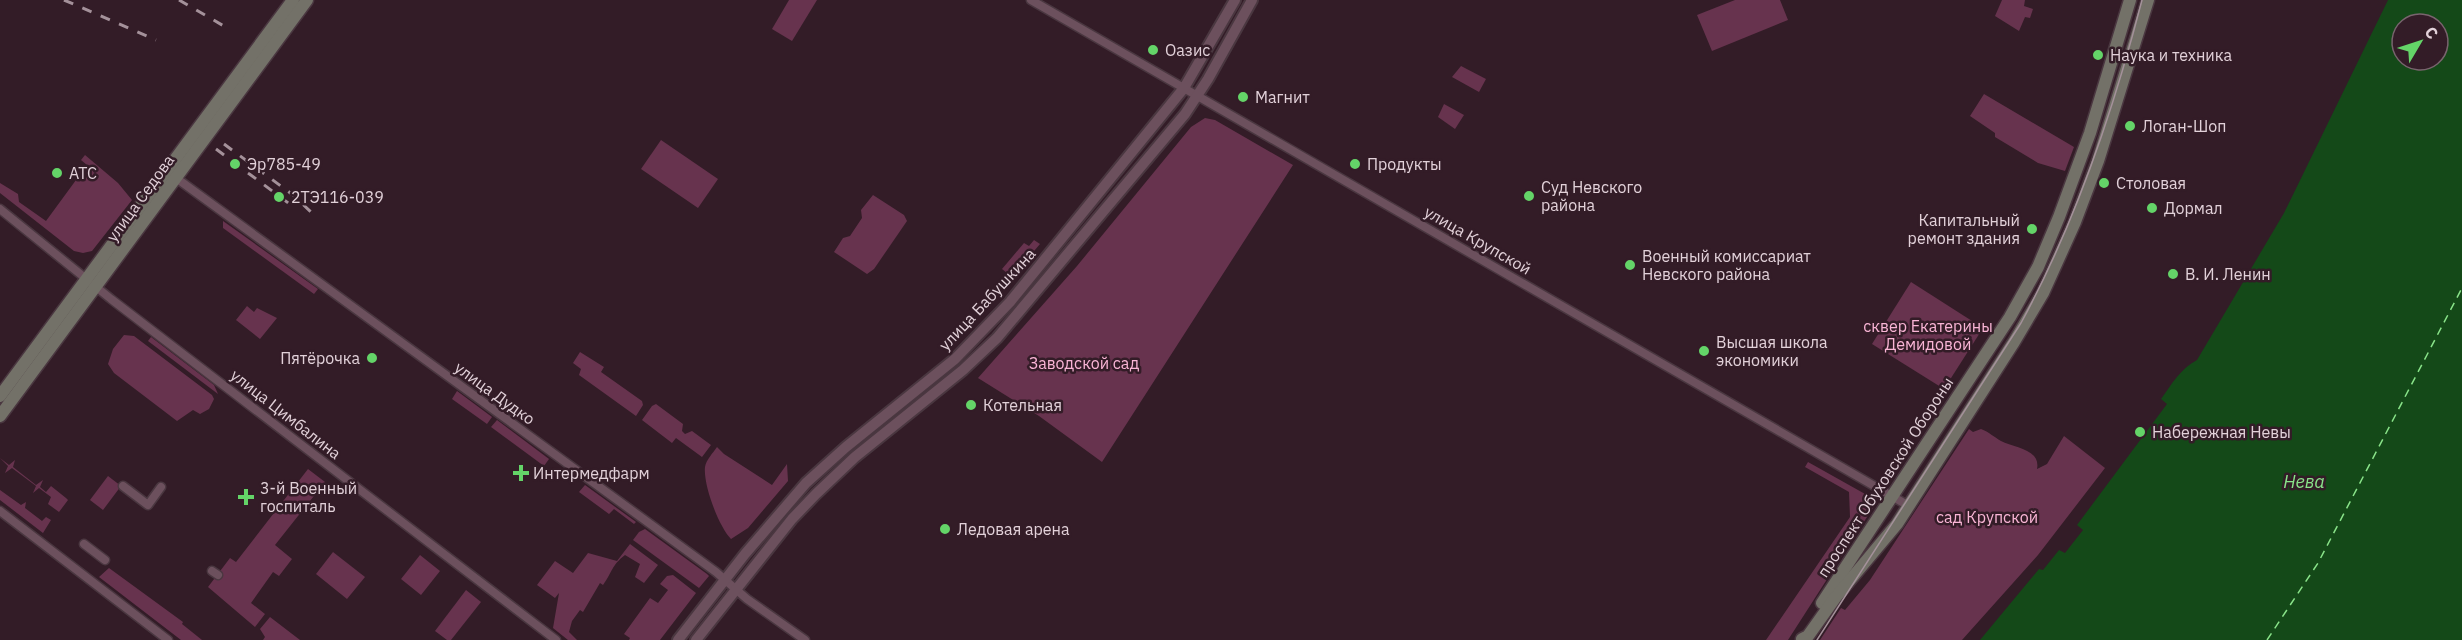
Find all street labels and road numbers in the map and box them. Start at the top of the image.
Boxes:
street label: улица Седова [102,150,179,245]
street label: улица Крупской [1421,201,1535,279]
street label: улица Бабушкина [934,243,1040,354]
street label: улица Дудко [451,357,539,429]
street label: улица Цимбалина [227,365,345,464]
street label: проспект Обуховской Обороны [1813,373,1957,581]

